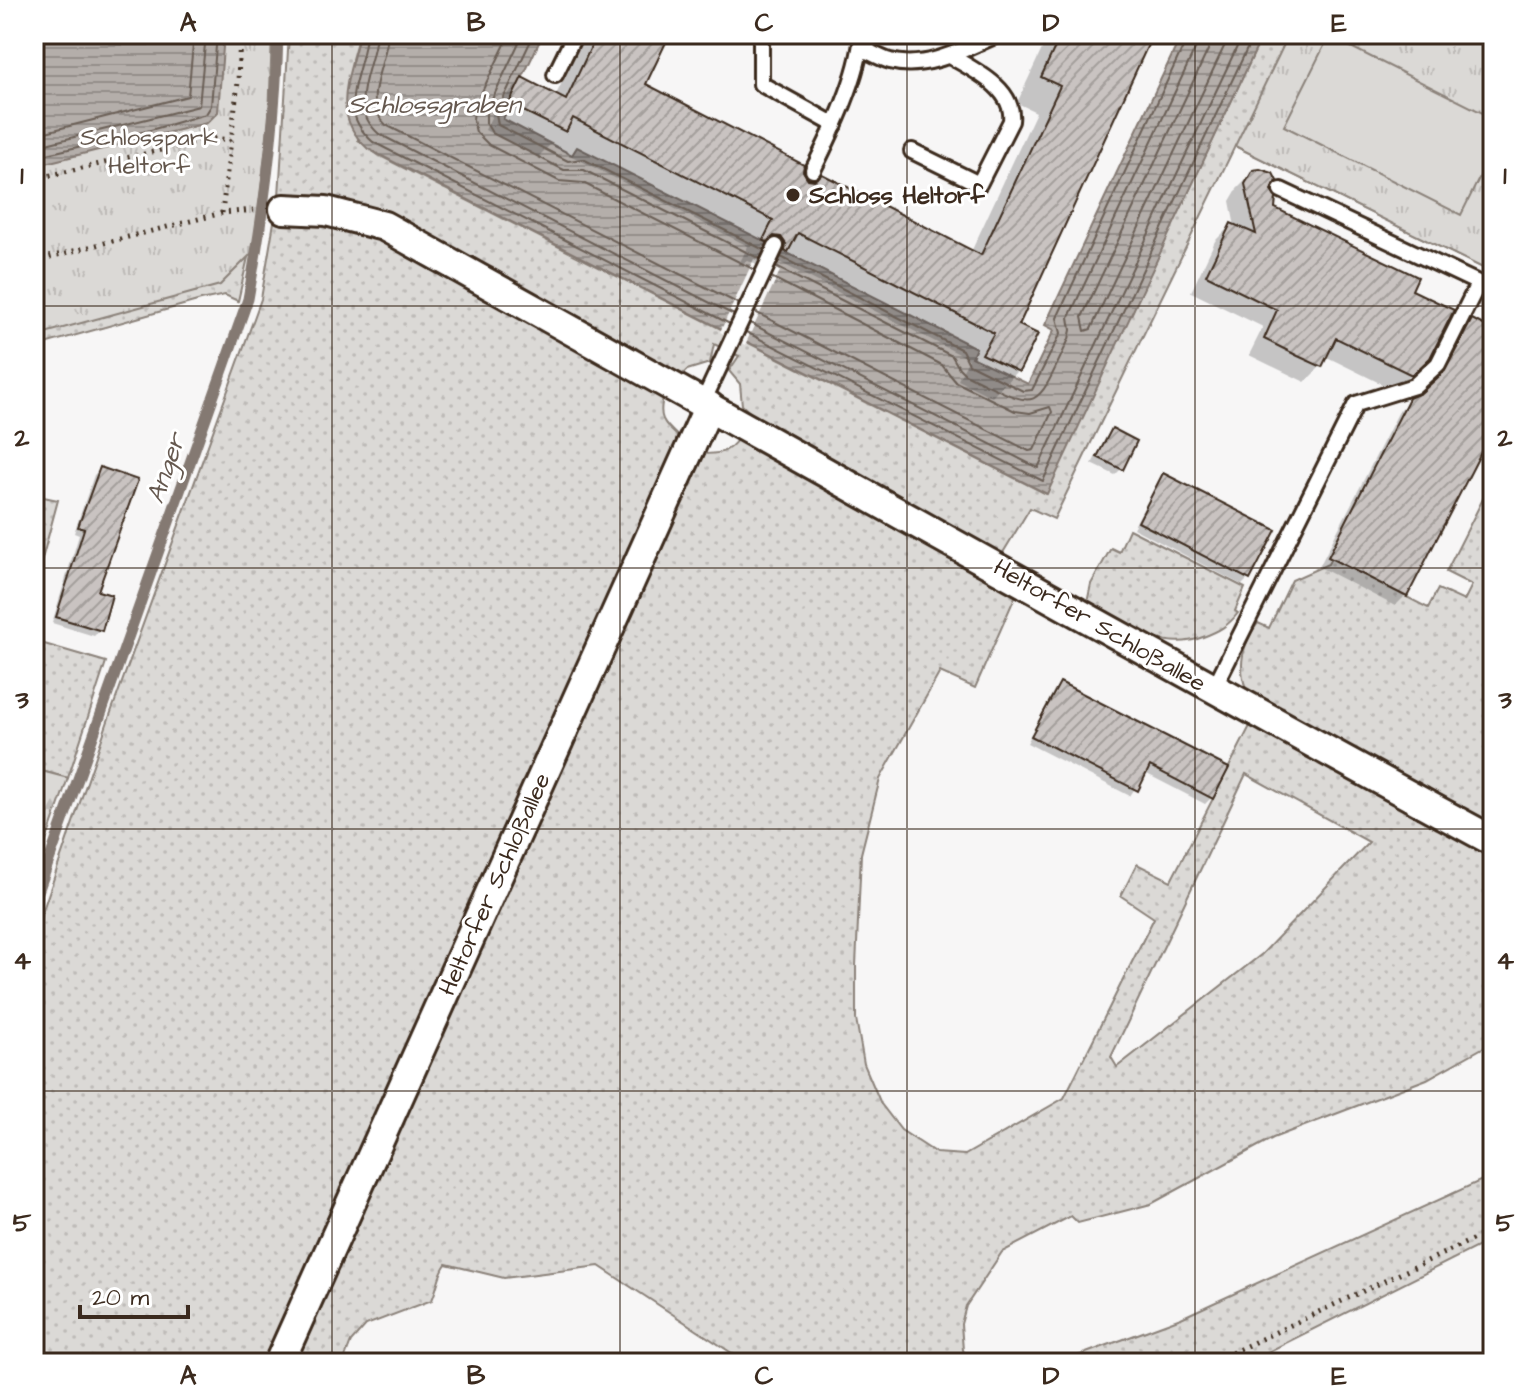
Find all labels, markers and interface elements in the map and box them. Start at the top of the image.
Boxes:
text: A [180,5,197,41]
text: B [467,5,486,41]
text: C [755,5,774,41]
text: D [1043,5,1060,41]
text: E [1331,5,1347,41]
water label: Schlossgraben [347,87,523,124]
park label: Schlosspark Heltorf [80,121,218,183]
text: 1 [20,158,24,194]
text: 1 [1503,158,1507,194]
place label: Schloss Heltorf [808,179,985,213]
marker: Schloss Heltorf [784,186,802,204]
text: 2 [14,420,30,456]
text: 2 [1497,420,1513,456]
water label: Anger [137,426,196,508]
street label: Heltorfer Schloßallee [987,551,1212,701]
text: 3 [14,682,29,718]
text: 3 [1497,682,1512,718]
street label: Heltorfer Schloßallee [430,768,559,1001]
text: 4 [13,943,31,979]
text: 4 [1496,943,1514,979]
text: 5 [13,1205,32,1241]
text: 5 [1496,1205,1515,1241]
scale bar [80,1269,188,1319]
text: 20 m [92,1281,149,1315]
text: A [180,1358,197,1394]
text: B [467,1358,486,1394]
text: C [755,1358,774,1394]
text: D [1043,1358,1060,1394]
text: E [1331,1358,1347,1394]

